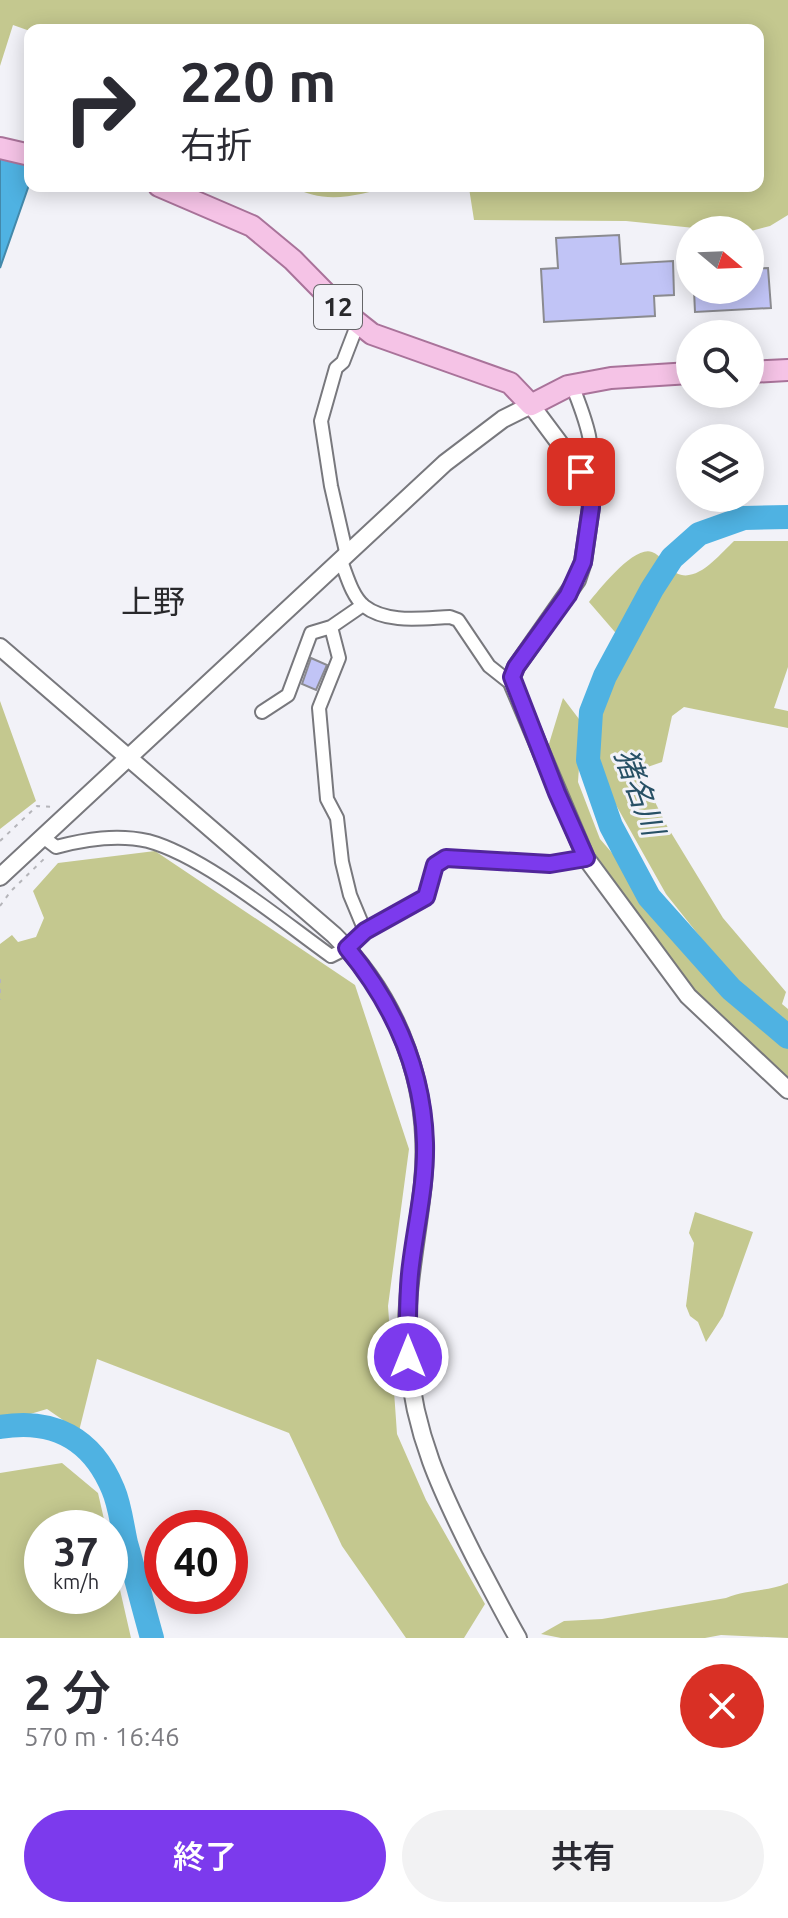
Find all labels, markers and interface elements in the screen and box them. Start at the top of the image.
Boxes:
text: 220 m [180,50,336,113]
icon: right [48,56,152,160]
text: 右折 [180,124,252,165]
north arrow [676,216,764,304]
map controls [676,216,764,512]
road number: 12 [314,285,362,329]
button: search [676,320,764,408]
button: layers [676,424,764,512]
pin [547,438,615,506]
icon: arrive [559,450,603,494]
district label: 上野 [121,583,185,619]
water label: 猪名川 [609,744,672,843]
position arrow [366,1315,450,1399]
speed limit sign: 40 [144,1510,248,1614]
text: 37 [53,1529,99,1574]
text: km/h [53,1570,99,1593]
button: close [680,1664,764,1748]
text: 2 分 [24,1665,110,1719]
text: 570 m · 16:46 [24,1722,180,1751]
button: 終了 [24,1810,386,1902]
button: 共有 [402,1810,764,1902]

